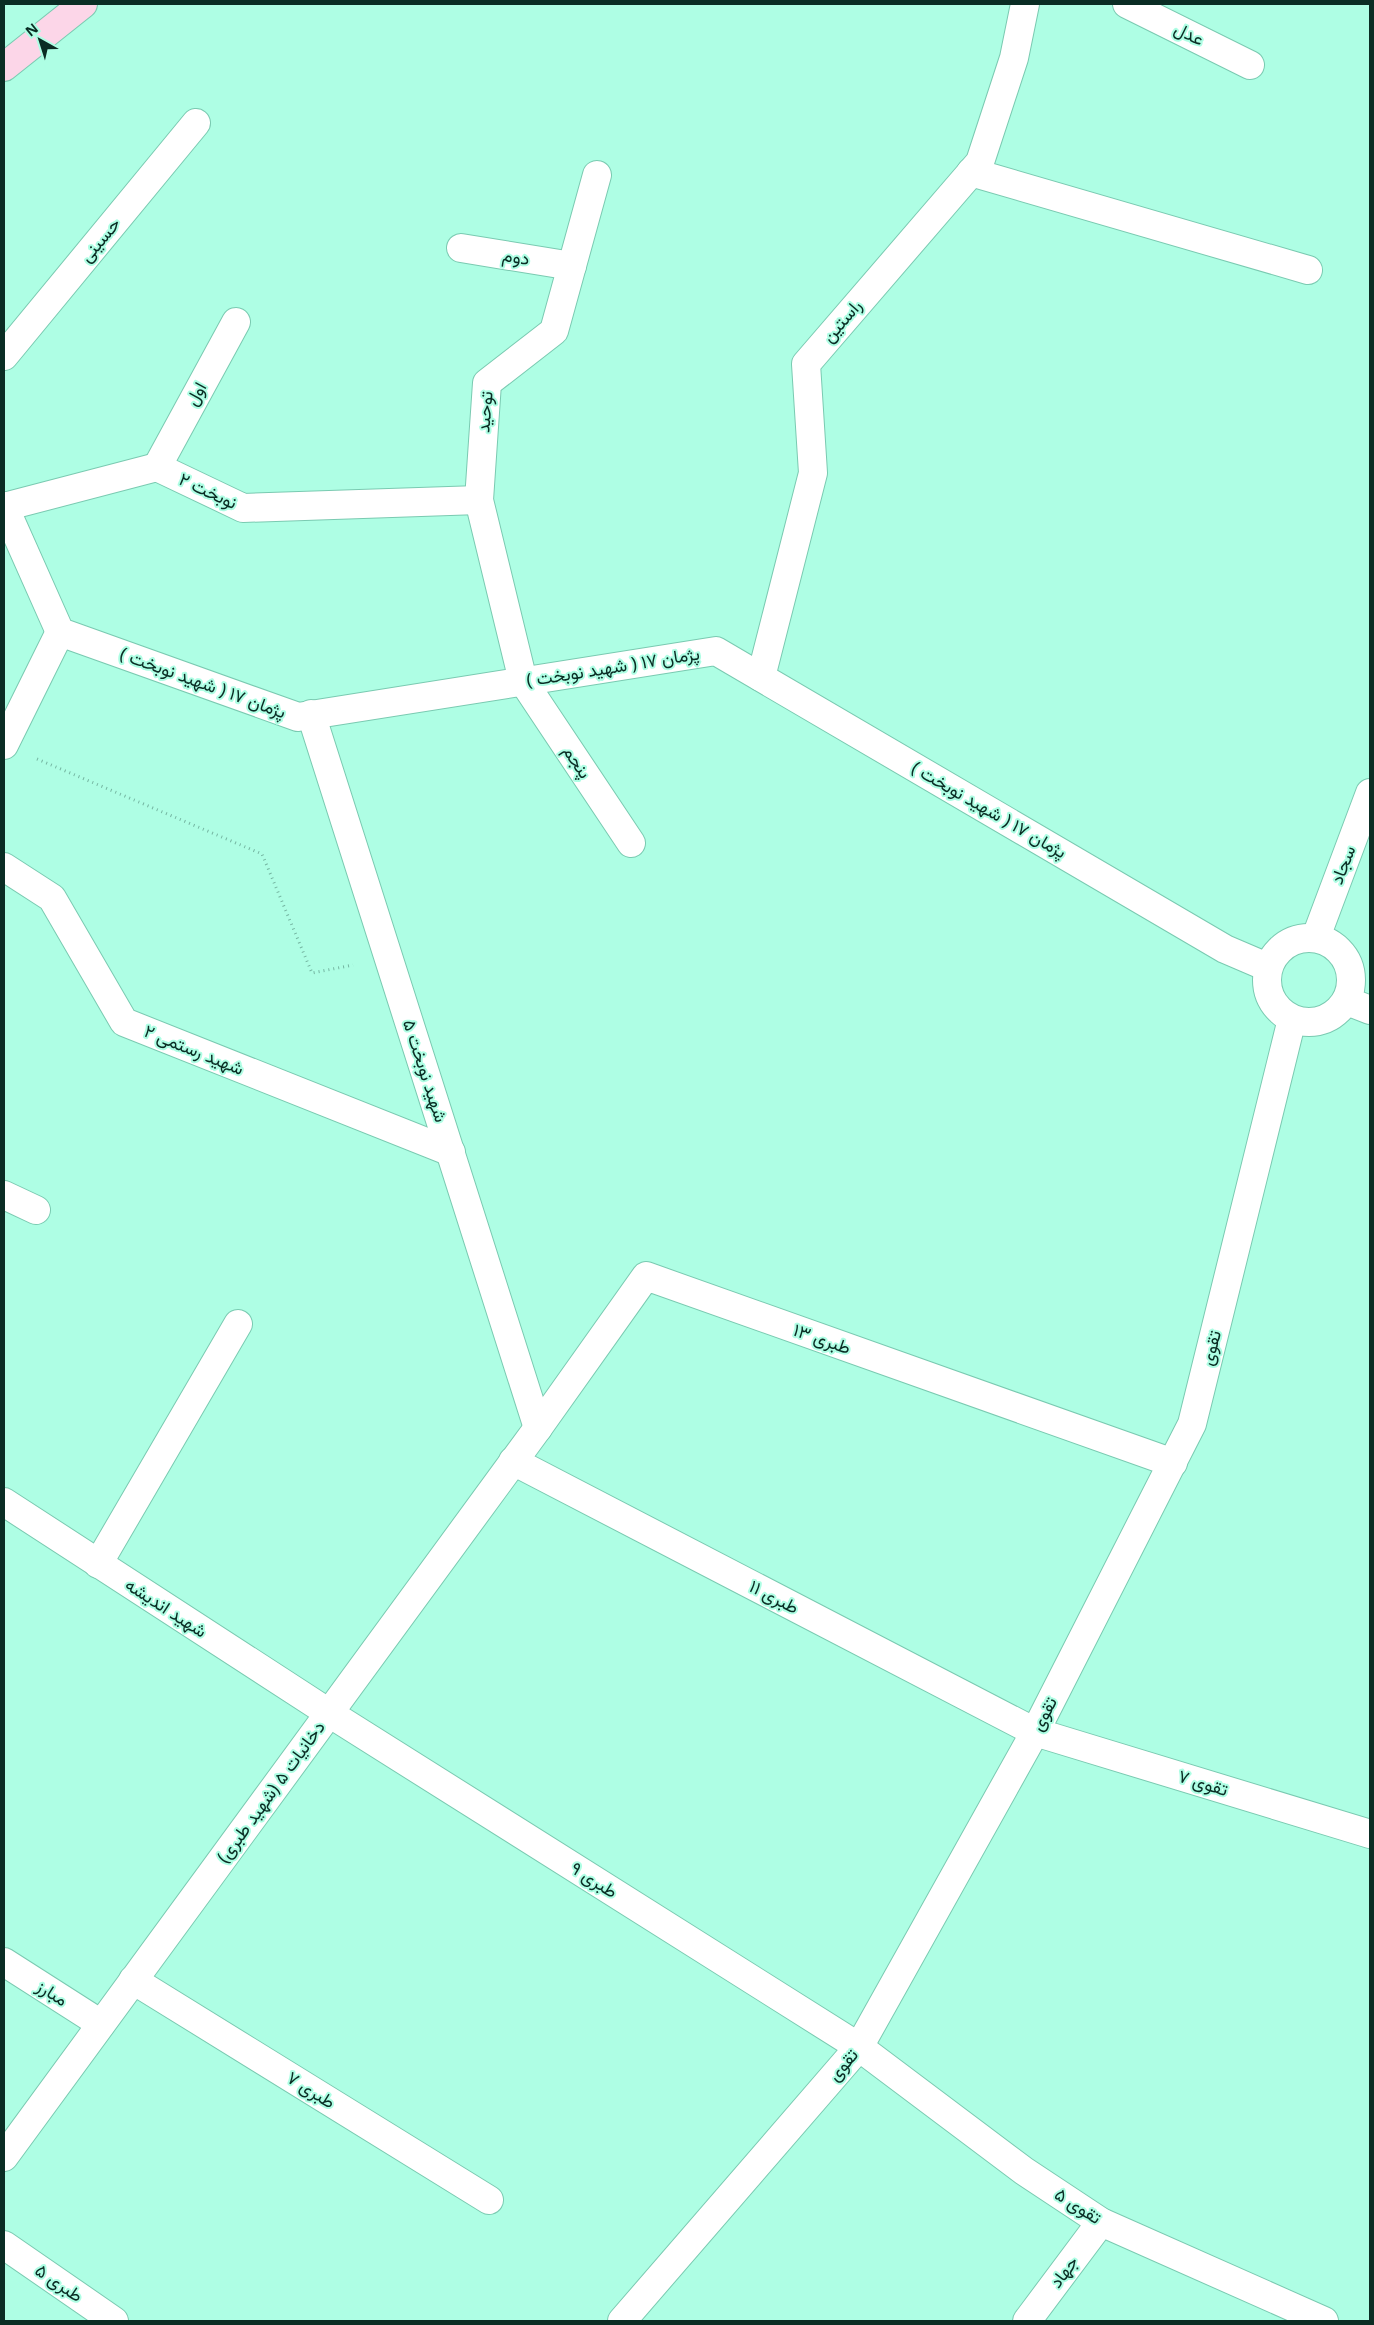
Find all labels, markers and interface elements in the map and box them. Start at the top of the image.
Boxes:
north arrow [15,15,65,65]
street label: عدل [1170,16,1208,51]
text: N [21,19,42,40]
street label: حسینی [73,212,125,267]
street label: دوم [501,242,532,271]
street label: راستین [816,294,867,347]
street label: اول [179,377,211,410]
street label: توحید [470,390,498,434]
street label: نوبخت ۲ [175,466,241,514]
street label: پژمان ۱۷ ( شهید نوبخت ) [525,640,701,693]
street label: پژمان ۱۷ ( شهید نوبخت ) [117,641,290,724]
street label: پنجم [557,740,598,783]
street label: پژمان ۱۷ ( شهید نوبخت ) [907,755,1071,864]
street label: سجاد [1324,842,1360,888]
street label: شهید نوبخت ۵ [398,1016,454,1125]
street label: شهید رستمی ۲ [141,1018,248,1080]
street label: طبری ۱۳ [790,1317,854,1359]
street label: تقوی [1194,1328,1226,1368]
street label: شهید اندیشه [121,1572,212,1643]
street label: طبری ۱۱ [746,1573,803,1619]
street label: تقوی [1024,1692,1062,1735]
street label: دخانیات ۵ (شهید طبری) [211,1716,330,1867]
street label: تقوی ۷ [1175,1763,1231,1801]
street label: طبری ۹ [567,1855,623,1903]
street label: مبارز [31,1973,73,2011]
street label: تقوی [822,2043,863,2086]
street label: طبری ۷ [283,2065,340,2113]
street label: تقوی ۵ [1051,2181,1107,2229]
street label: جهاد [1043,2250,1083,2292]
street label: طبری ۵ [31,2257,88,2307]

